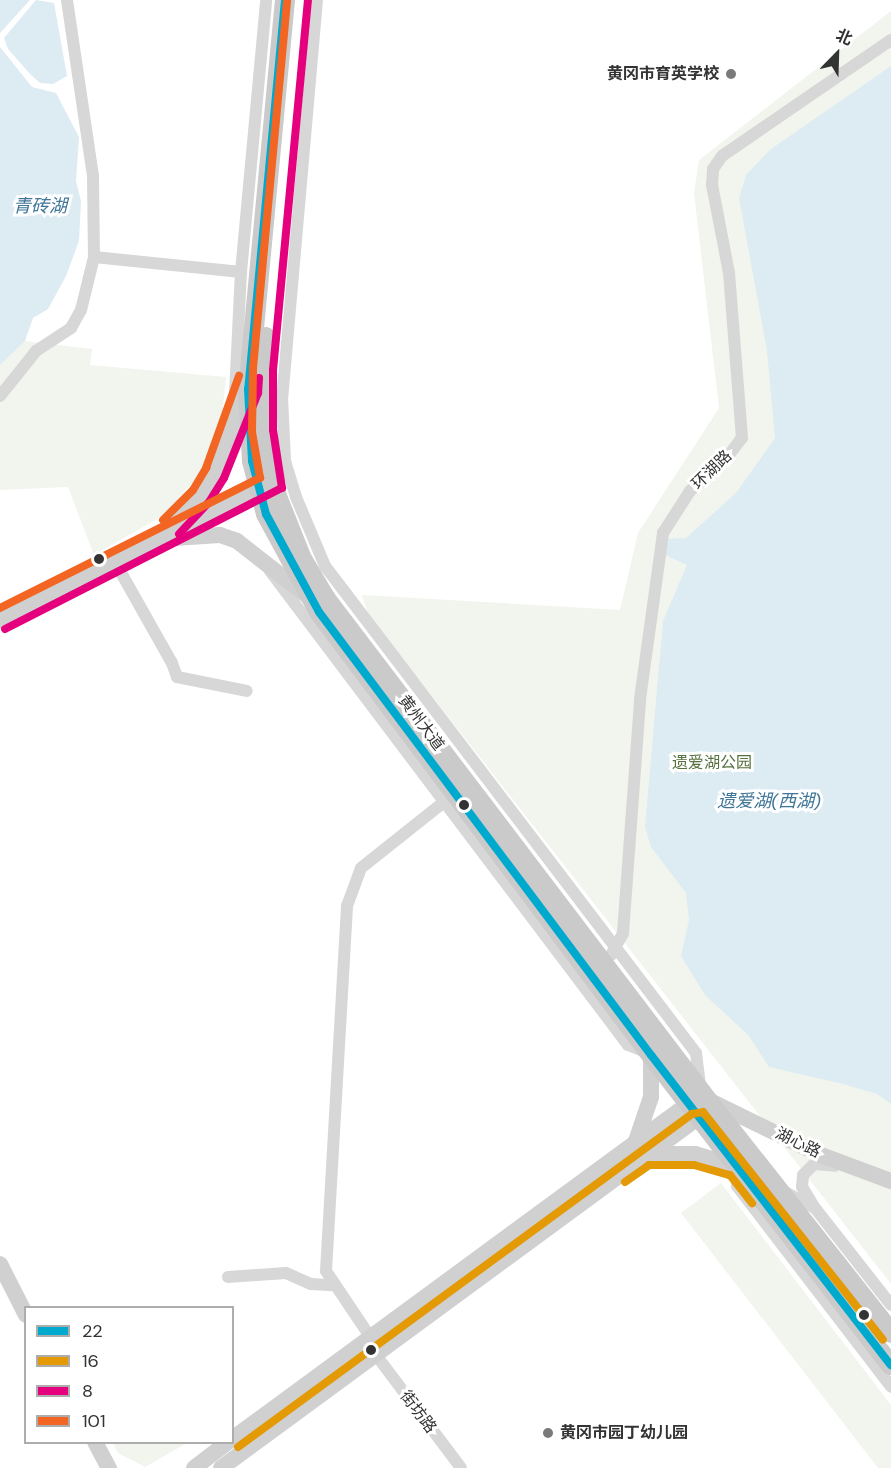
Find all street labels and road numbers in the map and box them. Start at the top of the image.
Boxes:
street label: 环湖路 [688,446,736,494]
street label: 黄州大道 [394,692,448,754]
street label: 湖心路 [772,1124,824,1162]
street label: 街坊路 [396,1387,440,1437]

